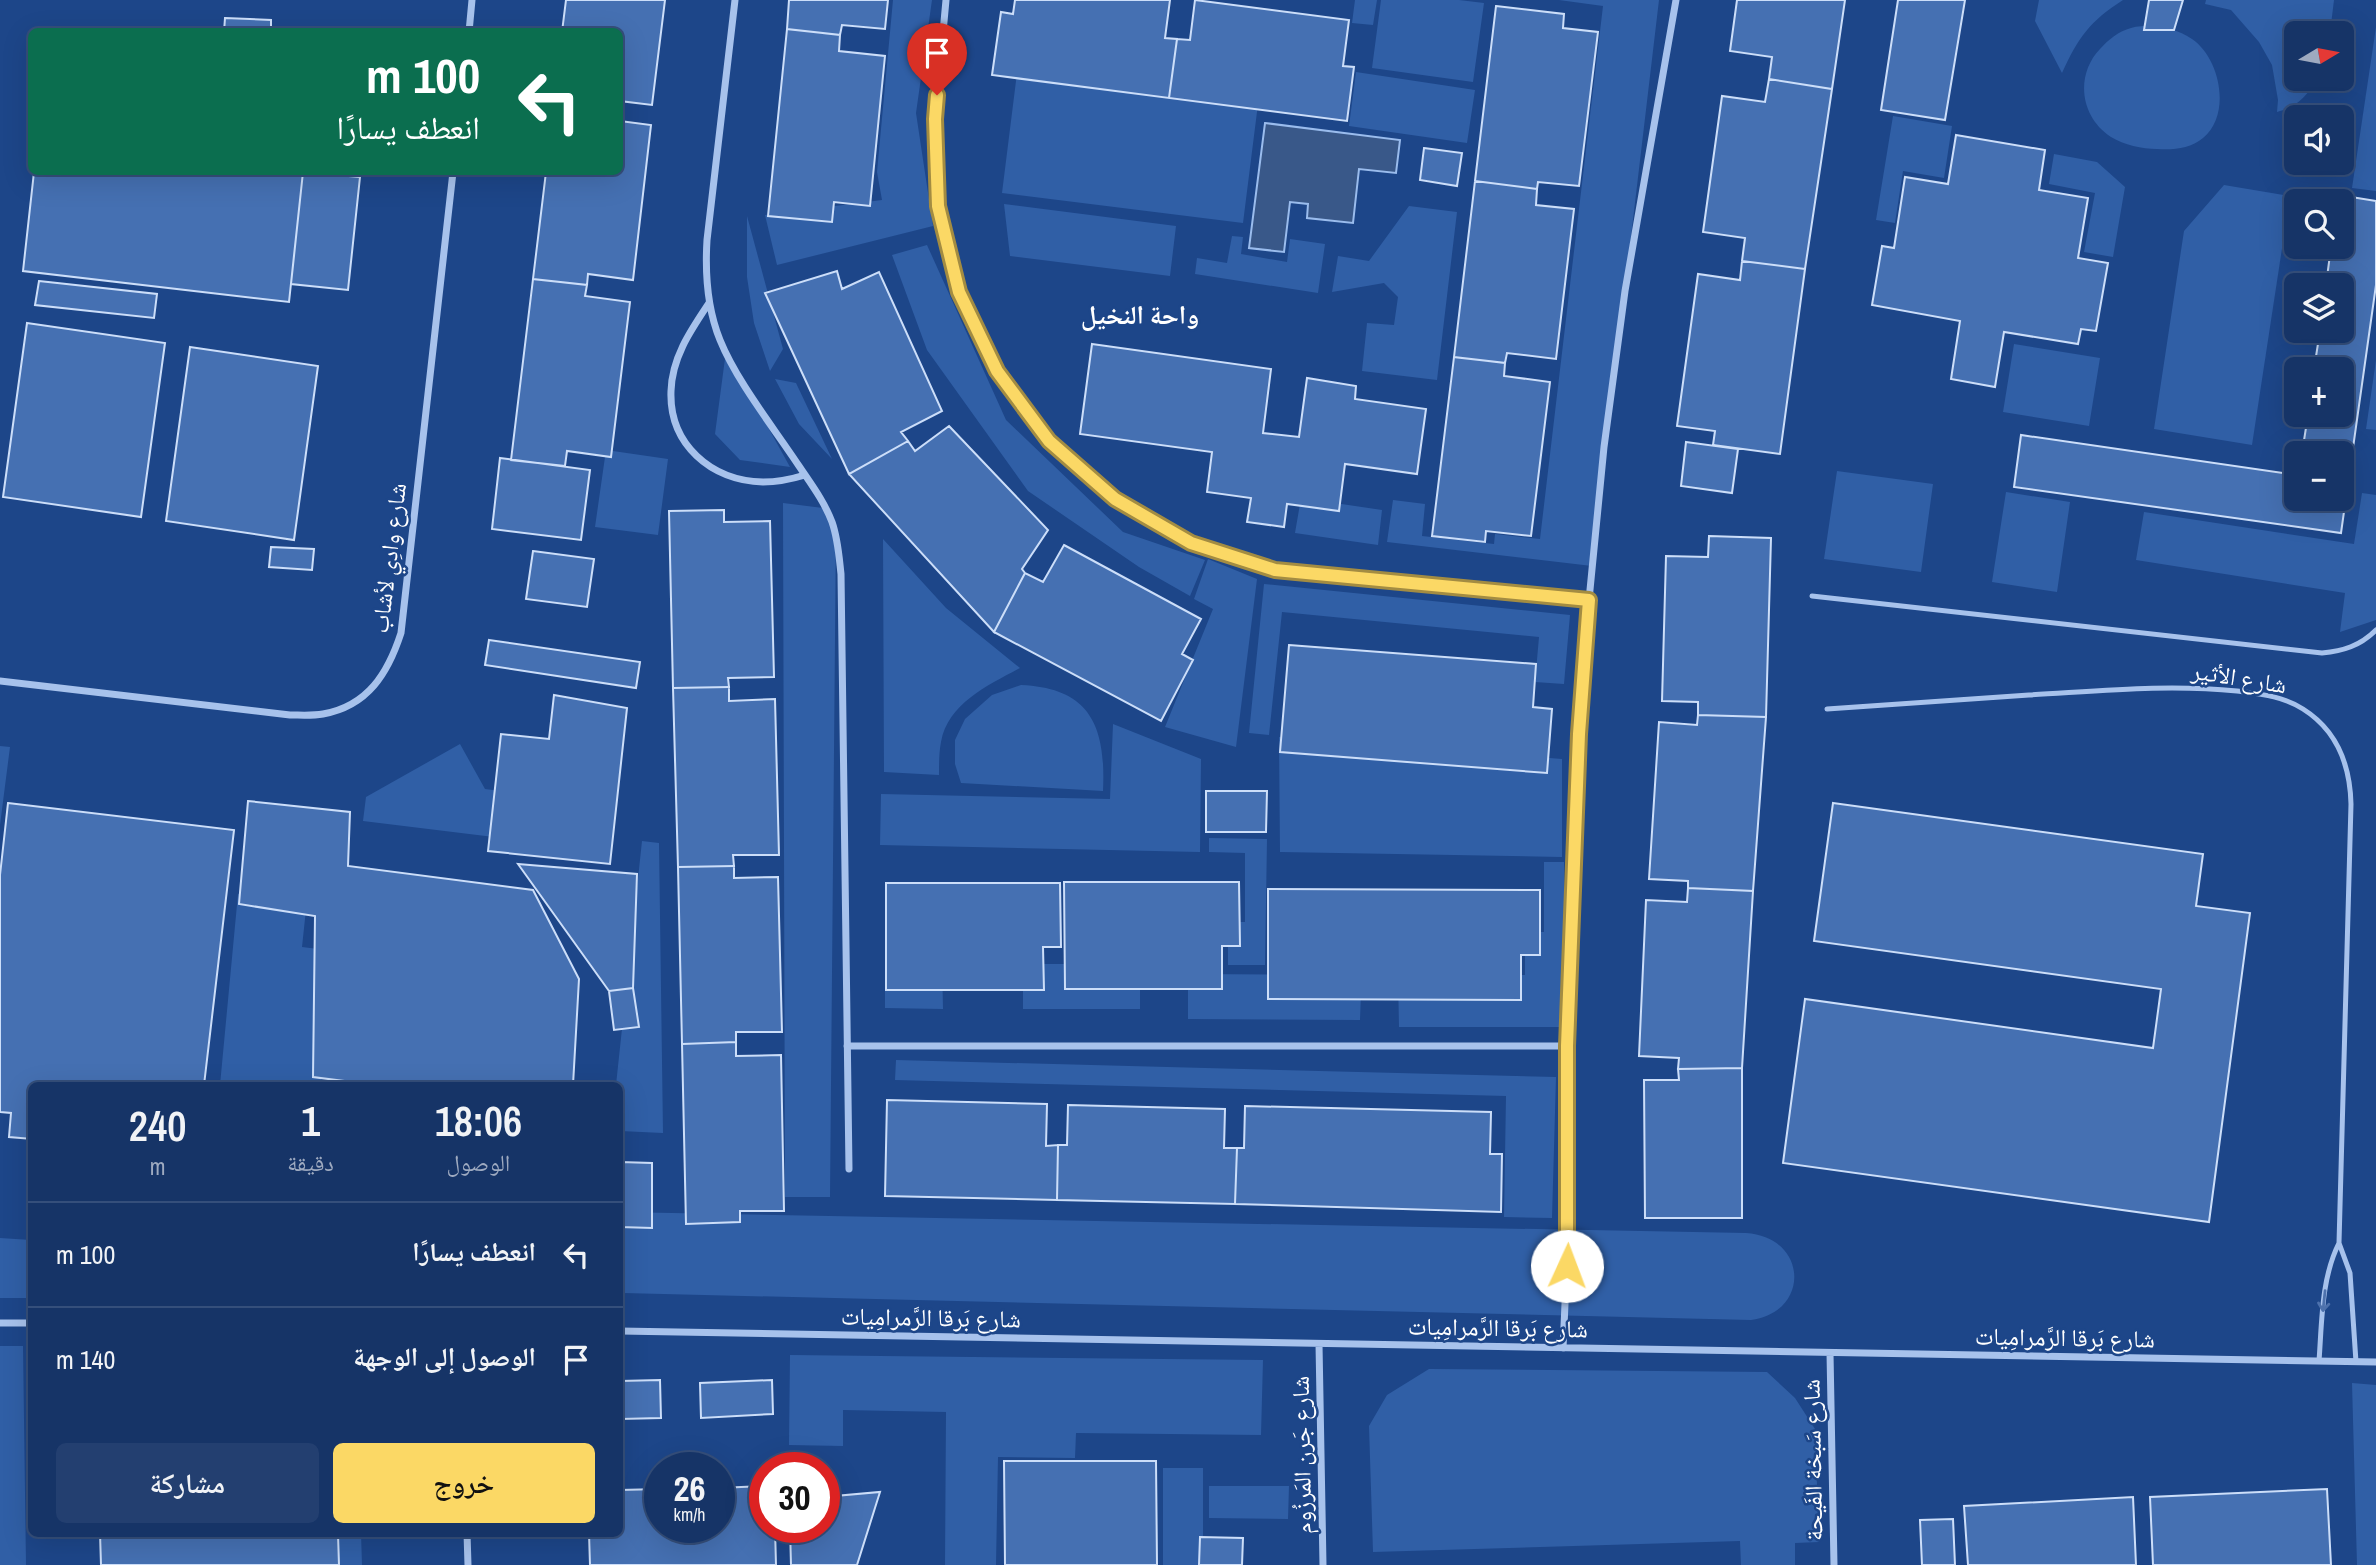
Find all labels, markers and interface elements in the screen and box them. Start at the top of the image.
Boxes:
north arrow [2284,21,2354,91]
map controls [2284,21,2354,511]
pin [907,23,967,95]
icon: arrive [918,34,956,72]
text: 100 m [366,42,480,108]
icon: left [504,56,595,147]
button: sound [2284,105,2354,175]
text: انعطف يسارًا [337,106,480,149]
button: search [2284,189,2354,259]
button: layers [2284,273,2354,343]
district label: واحة النخيل [1081,297,1199,332]
button: + [2284,357,2354,427]
button: − [2284,441,2354,511]
street label: شارع وادِي لأشاب [363,481,417,635]
street label: شارع الأثير [2188,654,2289,700]
text: 1 [301,1093,320,1149]
text: 18:06 [435,1093,522,1149]
text: 240 [129,1098,186,1154]
text: دقيقة [287,1147,334,1178]
text: الوصول [447,1147,510,1178]
text: m [150,1151,165,1182]
position arrow [1530,1229,1604,1303]
text: انعطف يسارًا [412,1234,536,1269]
icon: left [557,1236,595,1274]
text: 100 m [56,1237,115,1272]
one-way arrow [2318,1289,2331,1312]
street label: شارع بَرقا الرَّمرامِيات [841,1299,1021,1335]
street label: شارع بَرقا الرَّمرامِيات [1408,1309,1588,1345]
street label: شارع بَرقا الرَّمرامِيات [1975,1319,2155,1355]
text: الوصول إلى الوجهة [353,1339,536,1374]
icon: arrive [557,1341,595,1379]
text: 140 m [56,1342,115,1377]
street label: شارع جَرن المَرزُوم [1284,1376,1319,1534]
street label: شارع سَبخة الفَيحة [1795,1379,1829,1541]
button: مشاركة [56,1443,319,1523]
button: خروج [333,1443,595,1523]
speed limit sign: 30 [749,1452,840,1543]
text: 26 [674,1465,705,1512]
text: km/h [674,1502,706,1527]

